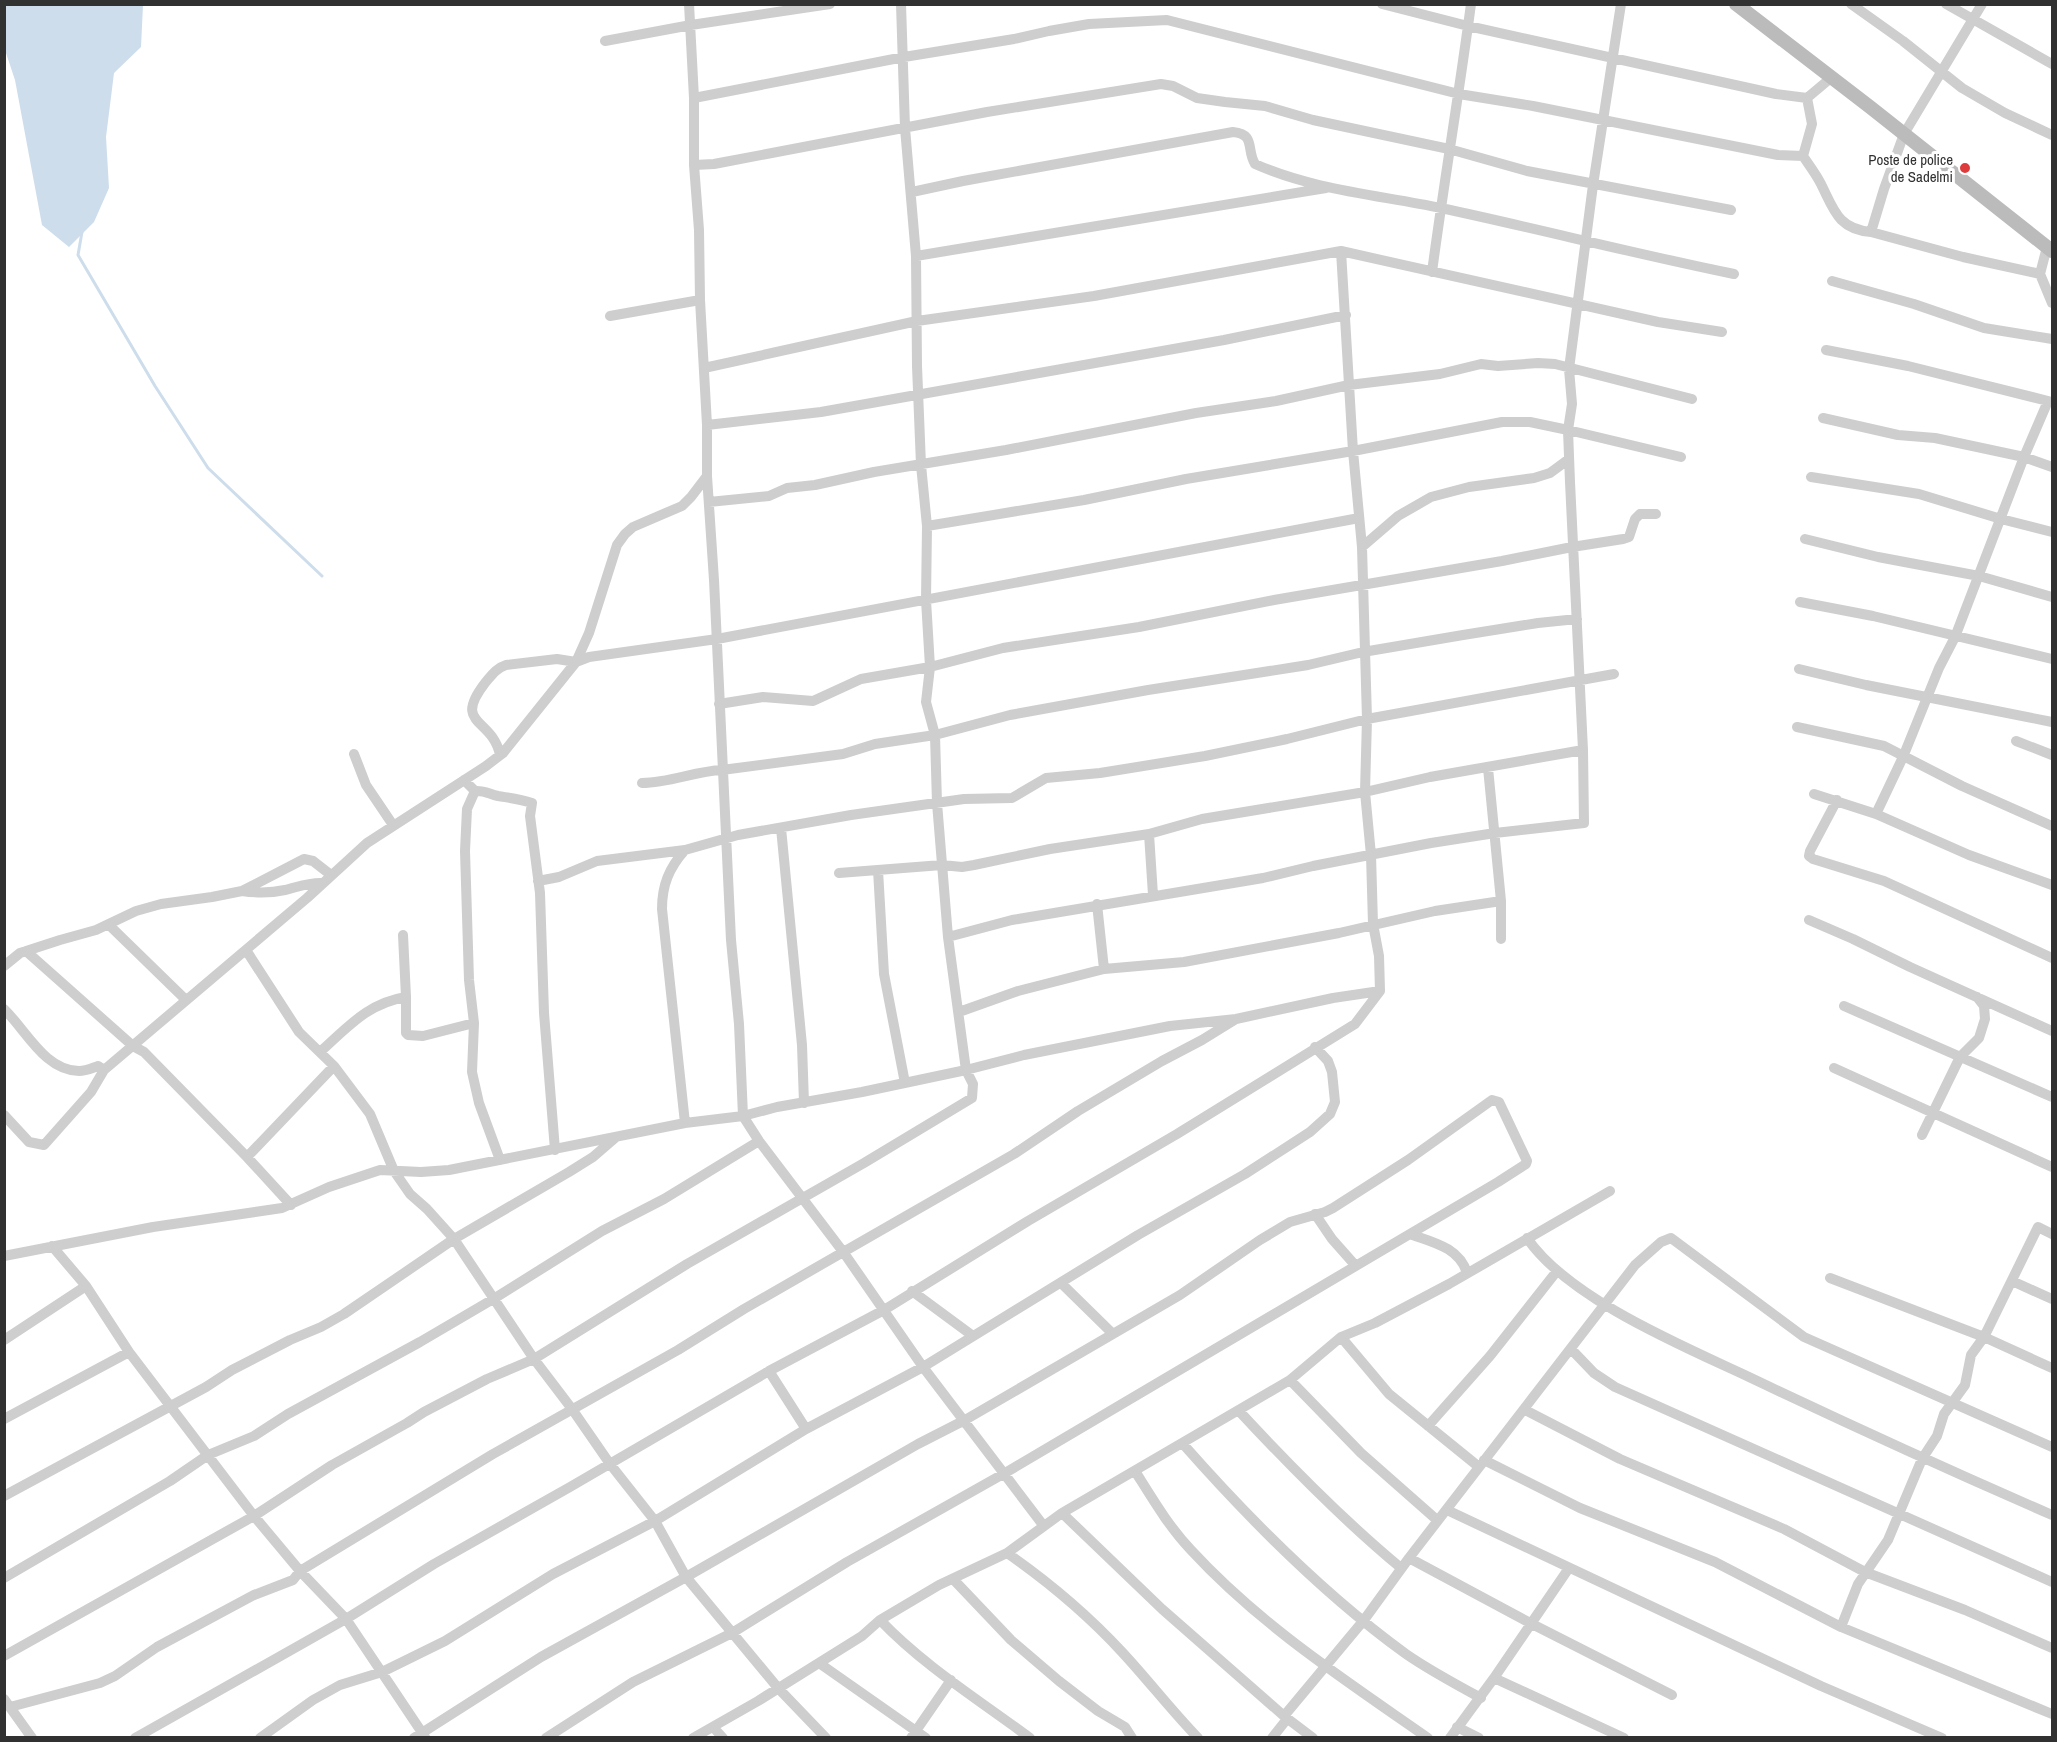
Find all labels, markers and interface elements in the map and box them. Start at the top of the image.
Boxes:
place label: Poste de police de Sadelmi [1868,149,1953,187]
marker: Poste de police de Sadelmi [1958,161,1972,175]

